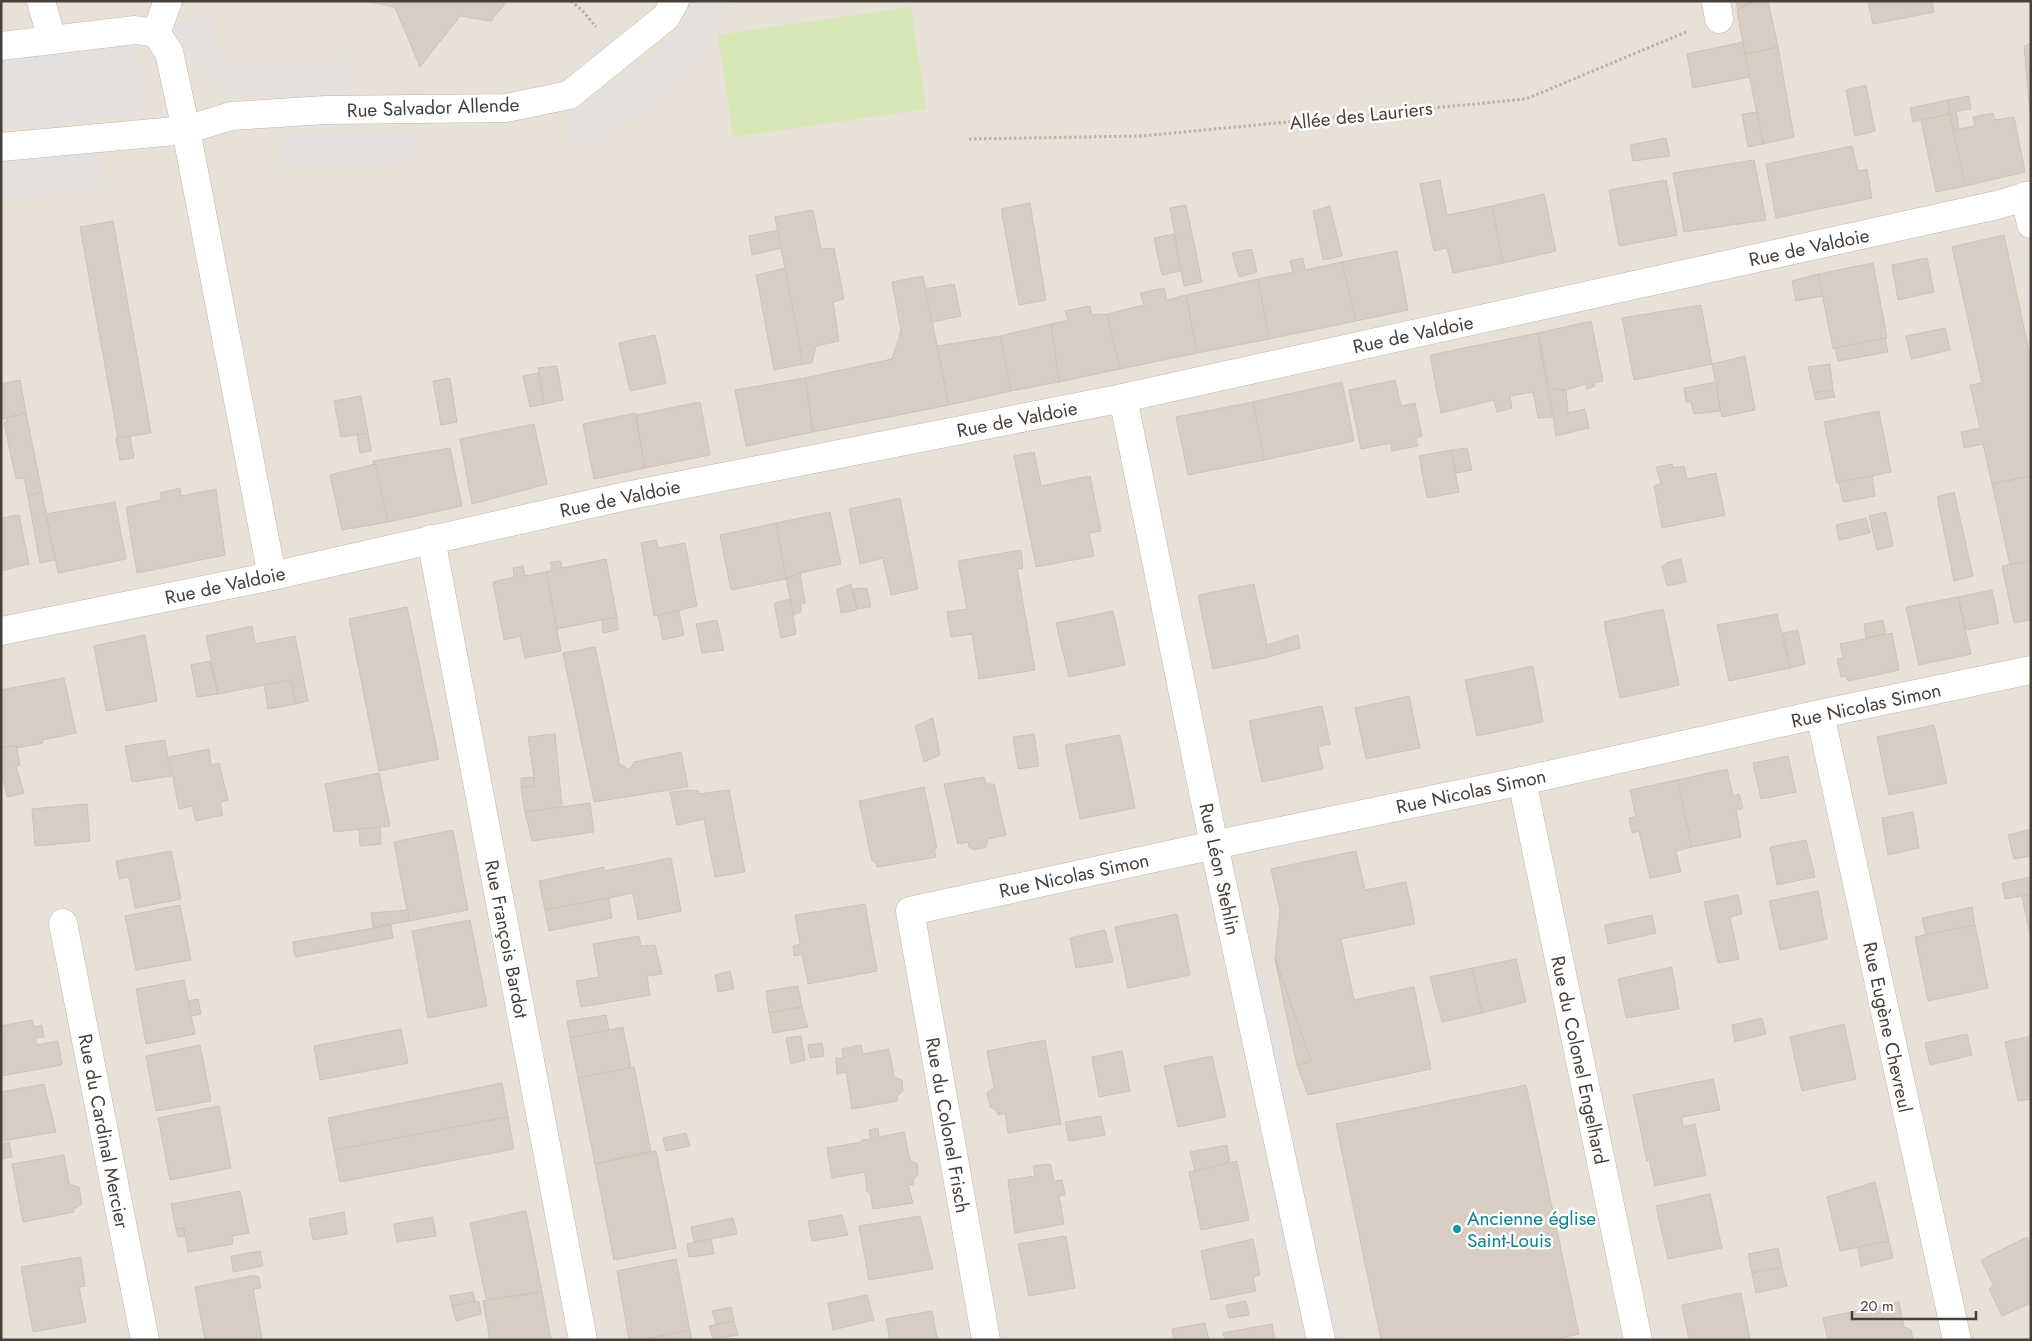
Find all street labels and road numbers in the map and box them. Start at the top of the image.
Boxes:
street label: Rue Salvador Allende [346,91,520,124]
street label: Allée des Lauriers [1288,95,1434,136]
street label: Rue de Valdoie [1746,222,1872,273]
street label: Rue de Valdoie [1350,309,1476,360]
street label: Rue de Valdoie [954,395,1080,444]
street label: Rue de Valdoie [557,473,683,524]
street label: Rue de Valdoie [162,560,288,611]
street label: Rue Nicolas Simon [1789,676,1944,735]
street label: Rue Nicolas Simon [1394,762,1549,821]
street label: Rue Léon Stehlin [1192,801,1247,938]
street label: Rue Nicolas Simon [997,846,1152,905]
street label: Rue François Bardot [478,858,535,1021]
street label: Rue Eugène Chevreul [1856,939,1919,1115]
street label: Rue du Colonel Engelhard [1544,953,1615,1167]
street label: Rue du Cardinal Mercier [71,1031,136,1231]
street label: Rue du Colonel Frisch [919,1035,976,1215]

